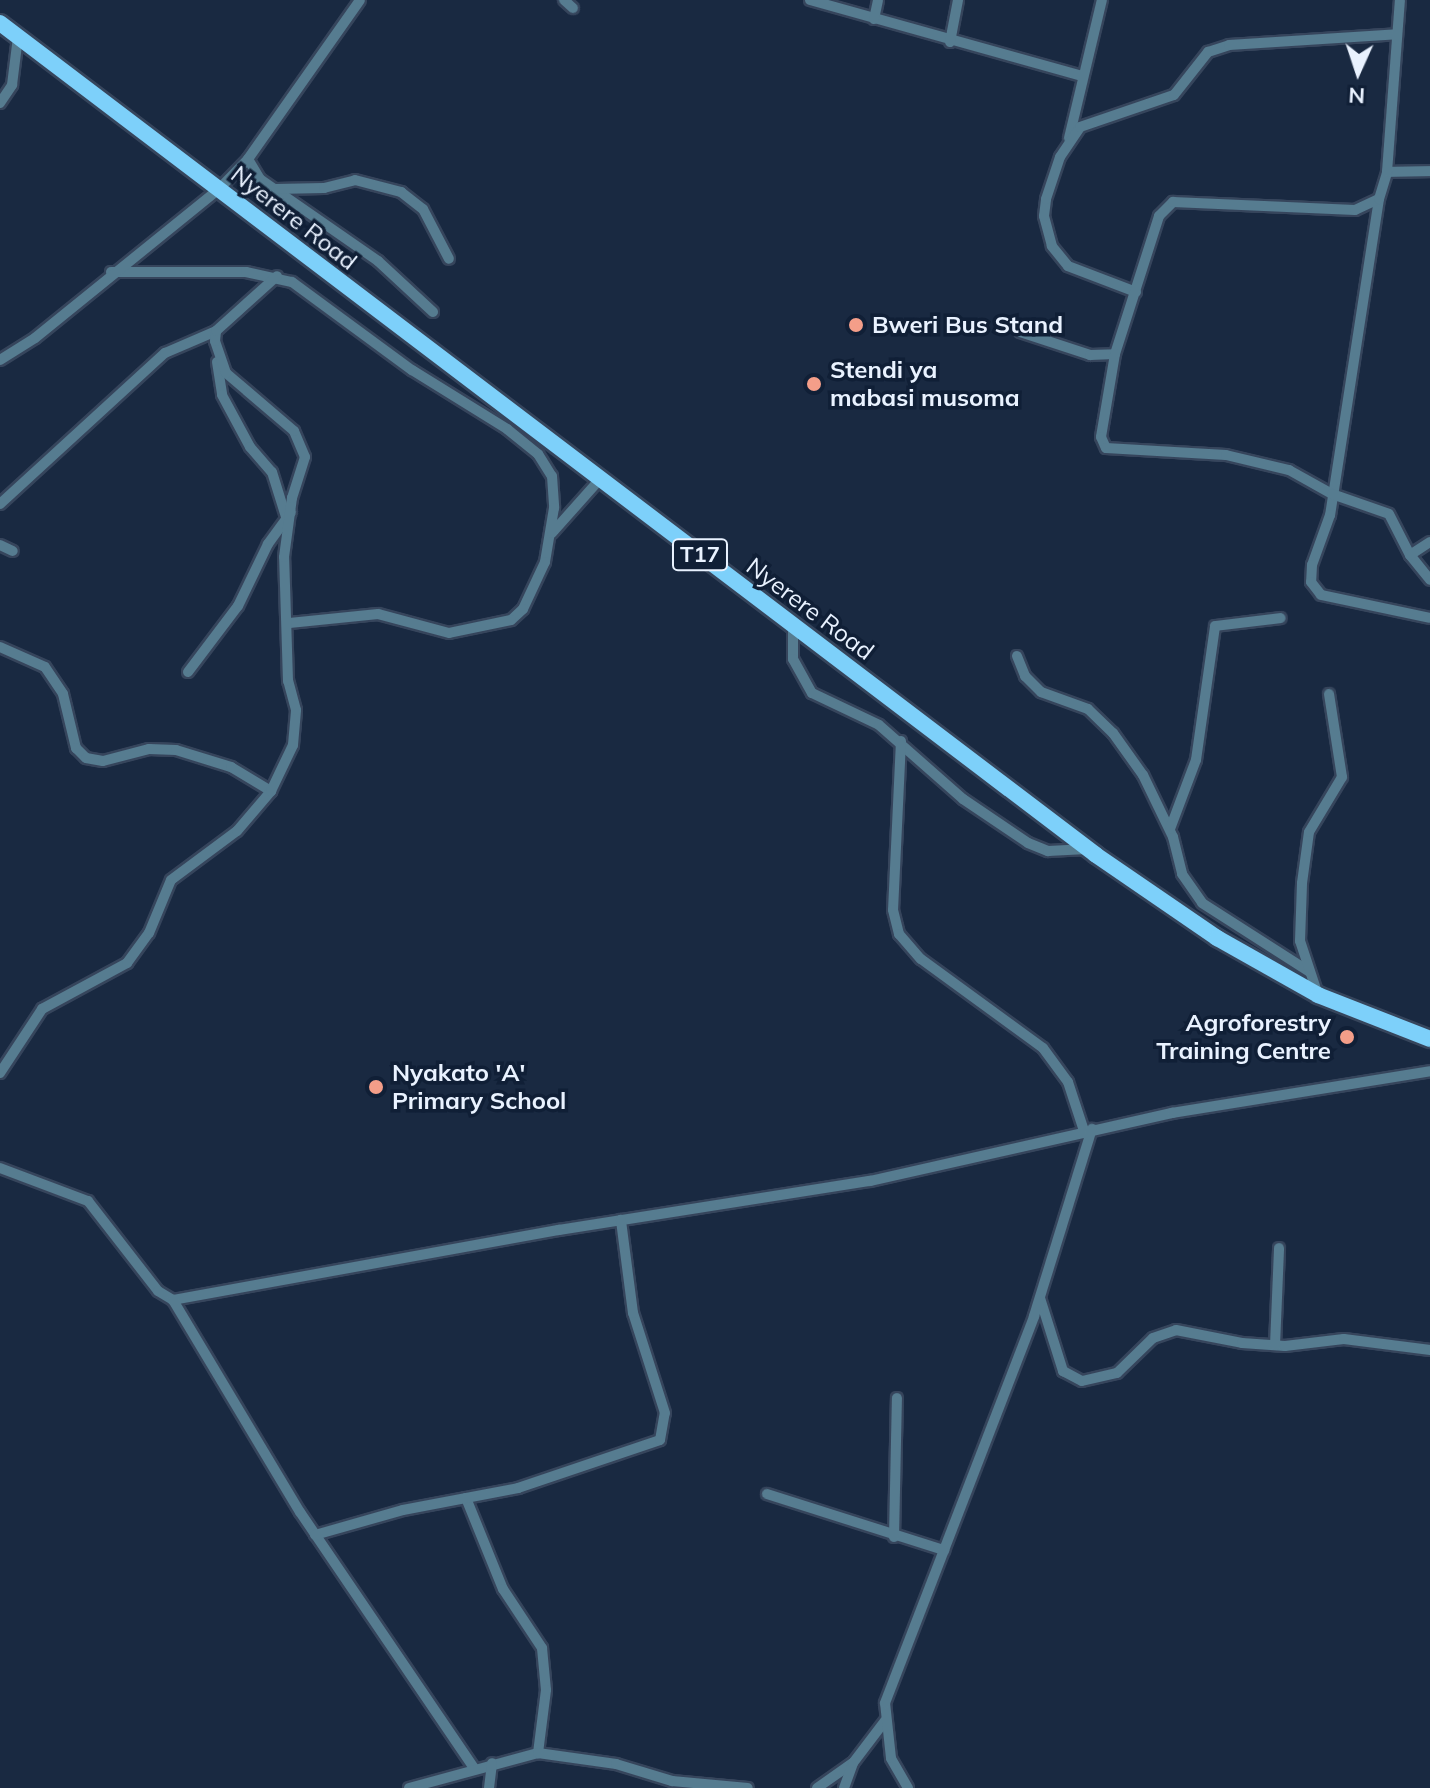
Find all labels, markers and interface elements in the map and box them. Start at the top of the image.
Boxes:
north arrow [1318,32,1398,112]
text: N [1348,82,1366,110]
street label: Nyerere Road [225,160,363,276]
place label: Bweri Bus Stand [872,311,1063,339]
marker: Bweri Bus Stand [847,316,865,334]
place label: Stendi ya mabasi musoma [830,356,1020,412]
marker: Stendi ya mabasi musoma [805,375,823,393]
road number: T17 [670,537,730,573]
street label: Nyerere Road [741,552,879,666]
place label: Agroforestry Training Centre [1156,1009,1331,1065]
marker: Agroforestry Training Centre [1338,1028,1356,1046]
place label: Nyakato 'A' Primary School [392,1059,566,1115]
marker: Nyakato 'A' Primary School [367,1078,385,1096]

